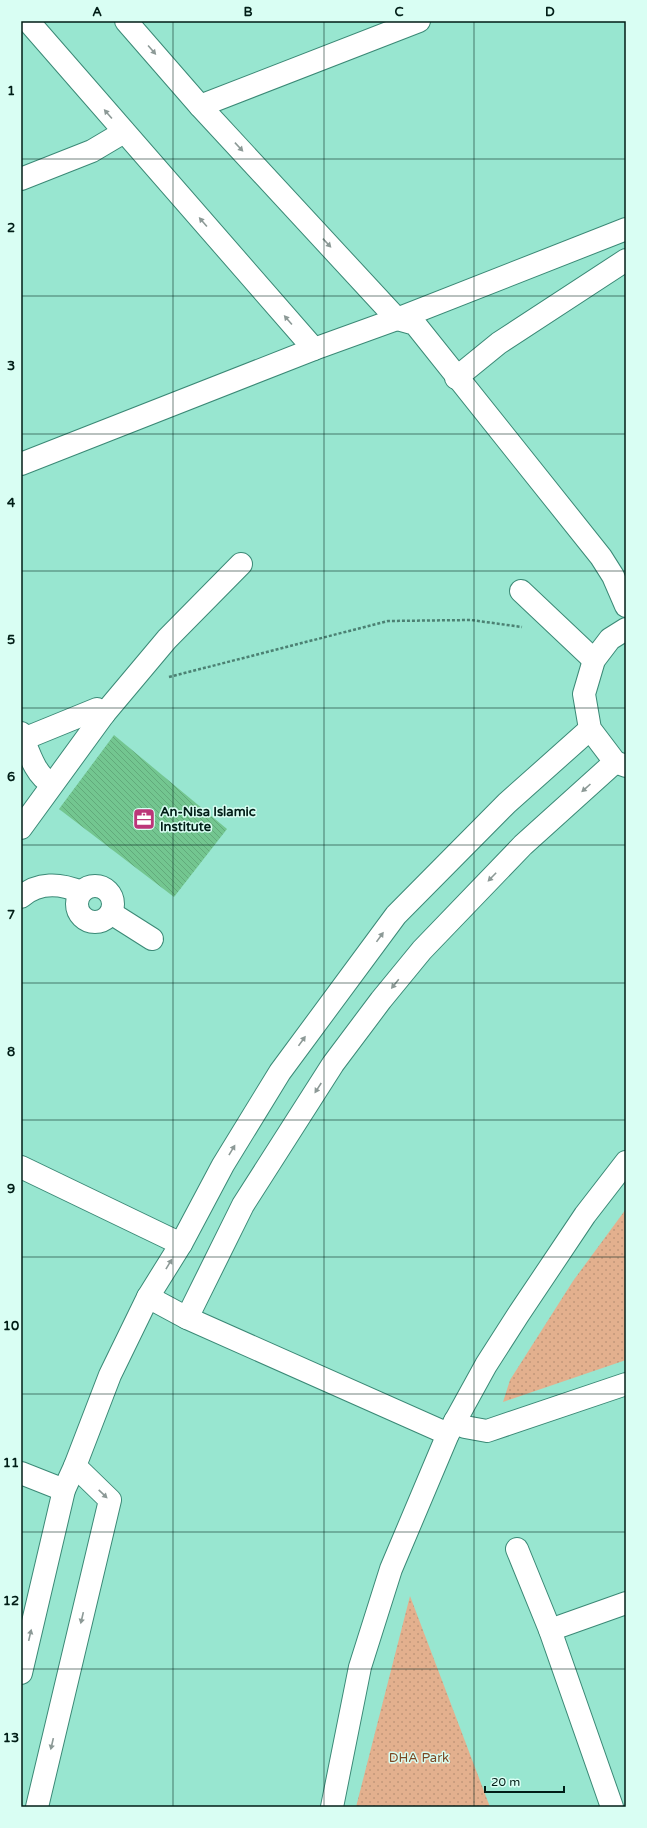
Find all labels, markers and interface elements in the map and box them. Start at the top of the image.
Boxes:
text: A [92,4,102,20]
text: B [243,4,253,20]
text: C [394,4,404,20]
text: D [545,4,555,20]
one-way arrow [147,46,156,55]
text: 1 [7,83,15,99]
one-way arrow [104,108,113,119]
one-way arrow [234,142,243,153]
one-way arrow [198,217,207,227]
text: 2 [7,220,15,236]
one-way arrow [322,238,331,248]
one-way arrow [284,315,293,325]
text: 3 [7,358,15,374]
text: 4 [7,495,16,511]
text: 5 [7,632,15,648]
text: 6 [7,769,15,785]
one-way arrow [582,783,591,792]
place label: An-Nisa Islamic Institute [160,804,256,835]
office icon: An-Nisa Islamic Institute [131,806,157,832]
one-way arrow [487,872,497,882]
text: 7 [7,907,15,923]
one-way arrow [375,931,384,942]
one-way arrow [391,978,399,989]
one-way arrow [298,1036,307,1047]
text: 8 [7,1044,15,1060]
one-way arrow [314,1083,322,1093]
one-way arrow [228,1145,236,1155]
text: 9 [7,1181,15,1197]
one-way arrow [165,1258,172,1270]
text: 10 [3,1318,19,1334]
text: 11 [3,1455,19,1471]
one-way arrow [98,1489,108,1499]
text: 12 [3,1593,19,1609]
one-way arrow [78,1612,84,1624]
one-way arrow [27,1629,33,1641]
text: 13 [3,1730,19,1746]
one-way arrow [49,1738,55,1751]
park label: DHA Park [389,1750,449,1766]
scale bar [485,1768,564,1794]
text: 20 m [491,1775,520,1789]

